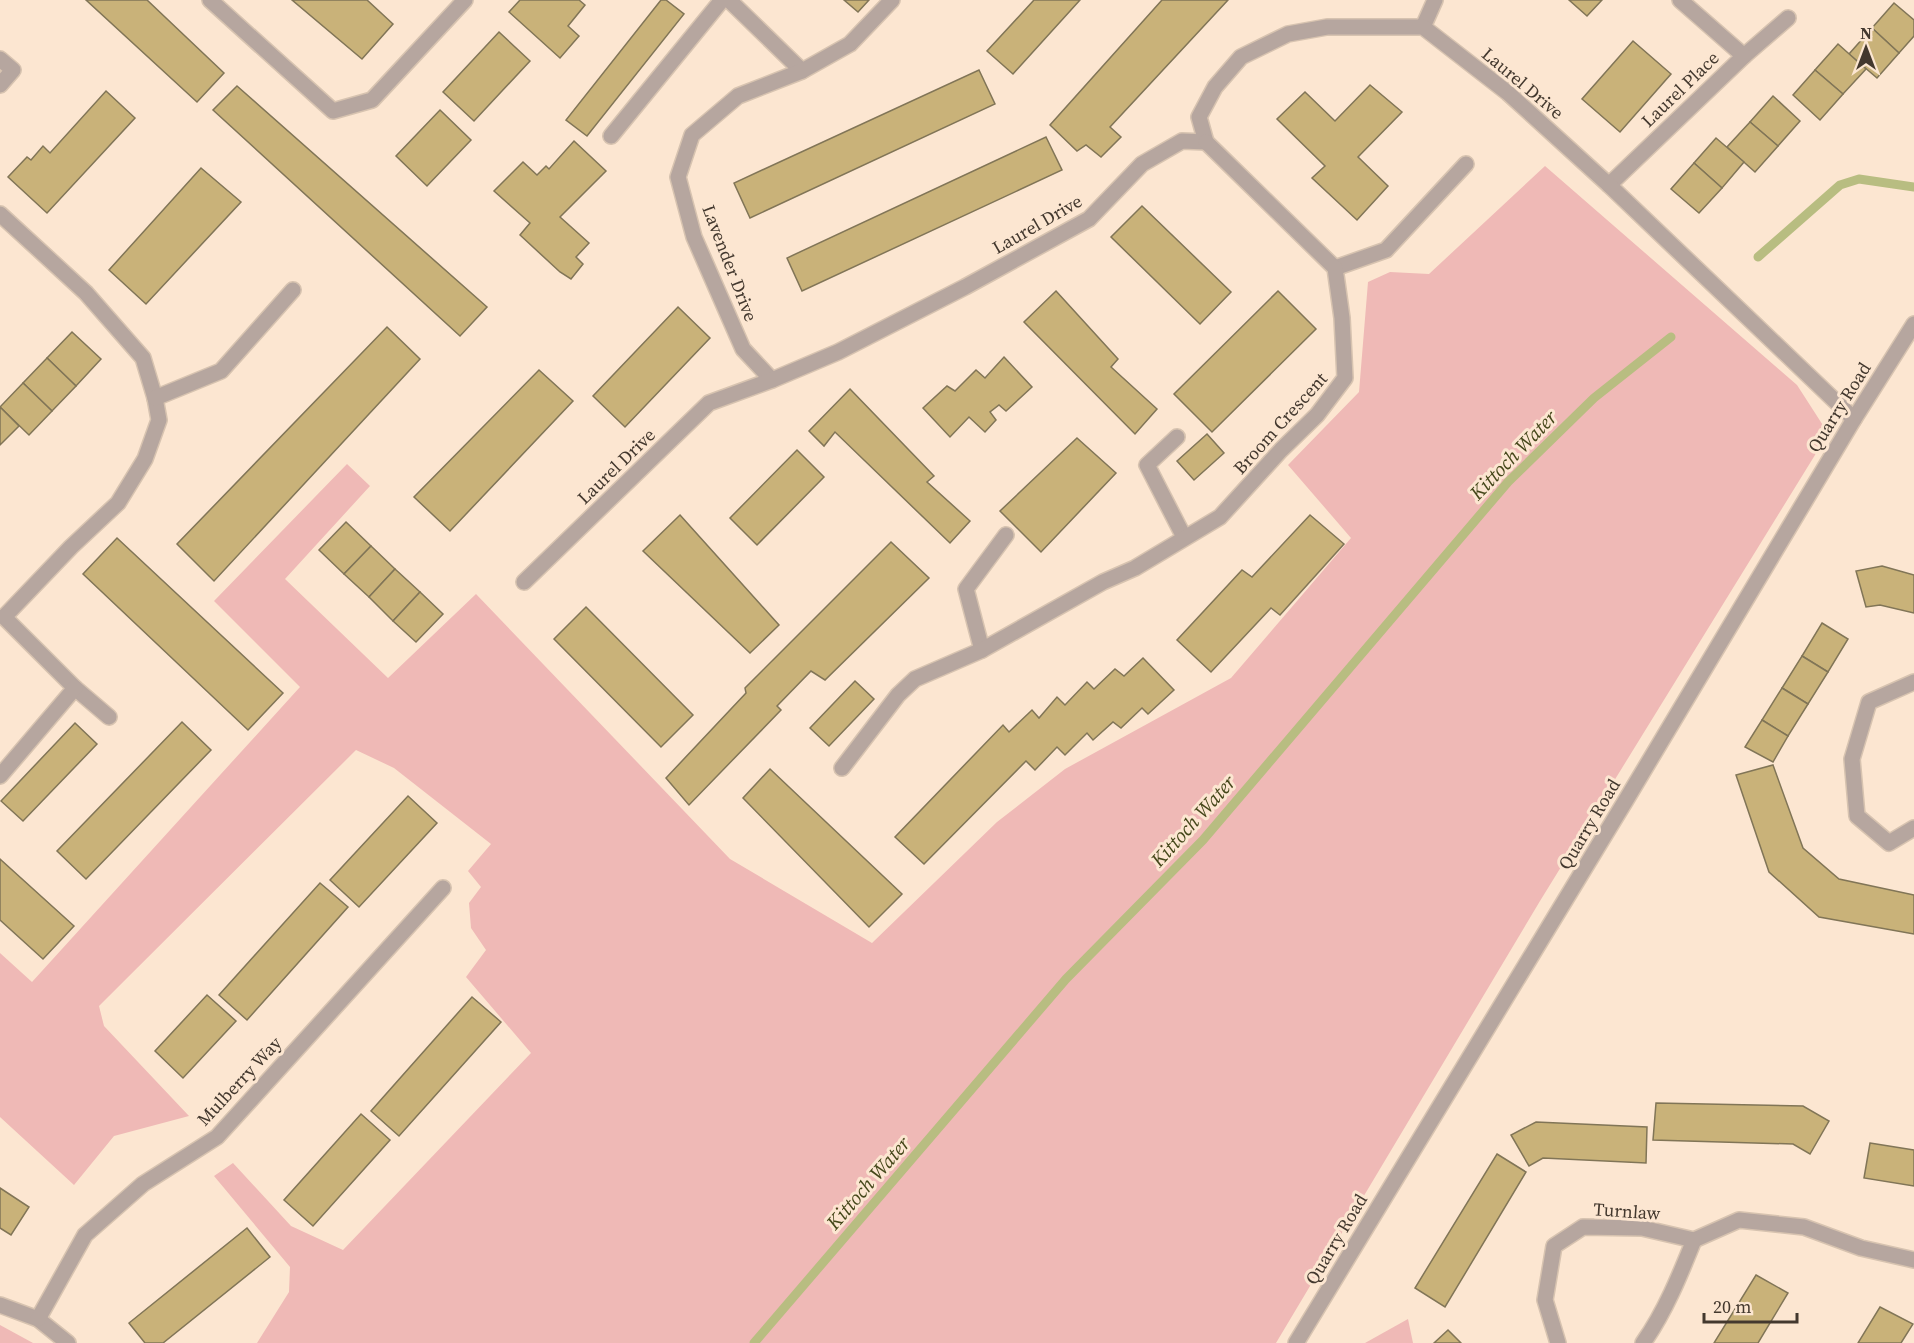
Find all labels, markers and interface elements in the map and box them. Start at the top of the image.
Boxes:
north arrow [1836,18,1896,78]
text: N [1860,22,1872,44]
street label: Laurel Drive [1477,41,1569,125]
street label: Laurel Place [1636,46,1724,132]
street label: Laurel Drive [988,188,1086,260]
street label: Lavender Drive [696,201,764,325]
street label: Quarry Road [1801,357,1877,457]
street label: Broom Crescent [1227,366,1333,479]
water label: Kittoch Water [1462,403,1564,507]
street label: Laurel Drive [571,422,661,510]
water label: Kittoch Water [1143,768,1243,874]
street label: Quarry Road [1552,774,1626,874]
street label: Mulberry Way [191,1030,287,1131]
water label: Kittoch Water [819,1130,917,1236]
street label: Quarry Road [1299,1189,1373,1289]
street label: Turnlaw [1593,1196,1662,1226]
scale bar [1704,1286,1797,1324]
text: 20 m [1713,1294,1751,1319]

